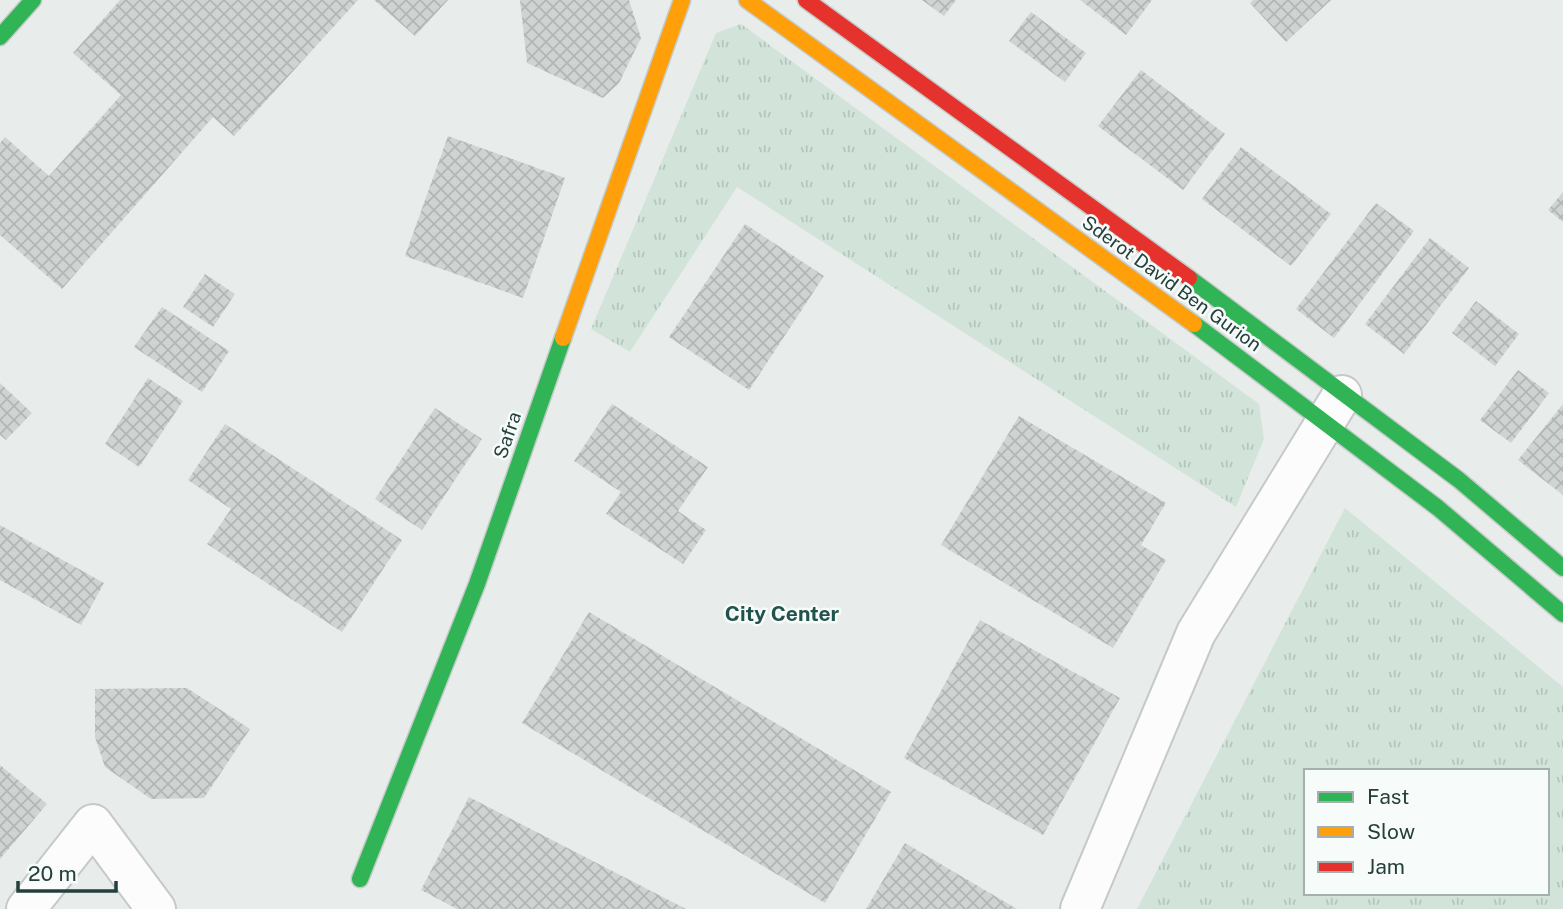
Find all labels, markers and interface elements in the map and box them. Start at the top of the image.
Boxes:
street label: Sderot David Ben Gurion [1078,211,1266,355]
street label: Safra [489,409,525,461]
district label: City Center [725,601,839,626]
legend [1304,769,1549,895]
text: Fast [1367,784,1409,809]
text: Slow [1367,819,1415,844]
scale bar [18,850,116,894]
text: Jam [1367,854,1405,879]
text: 20 m [28,861,77,886]

